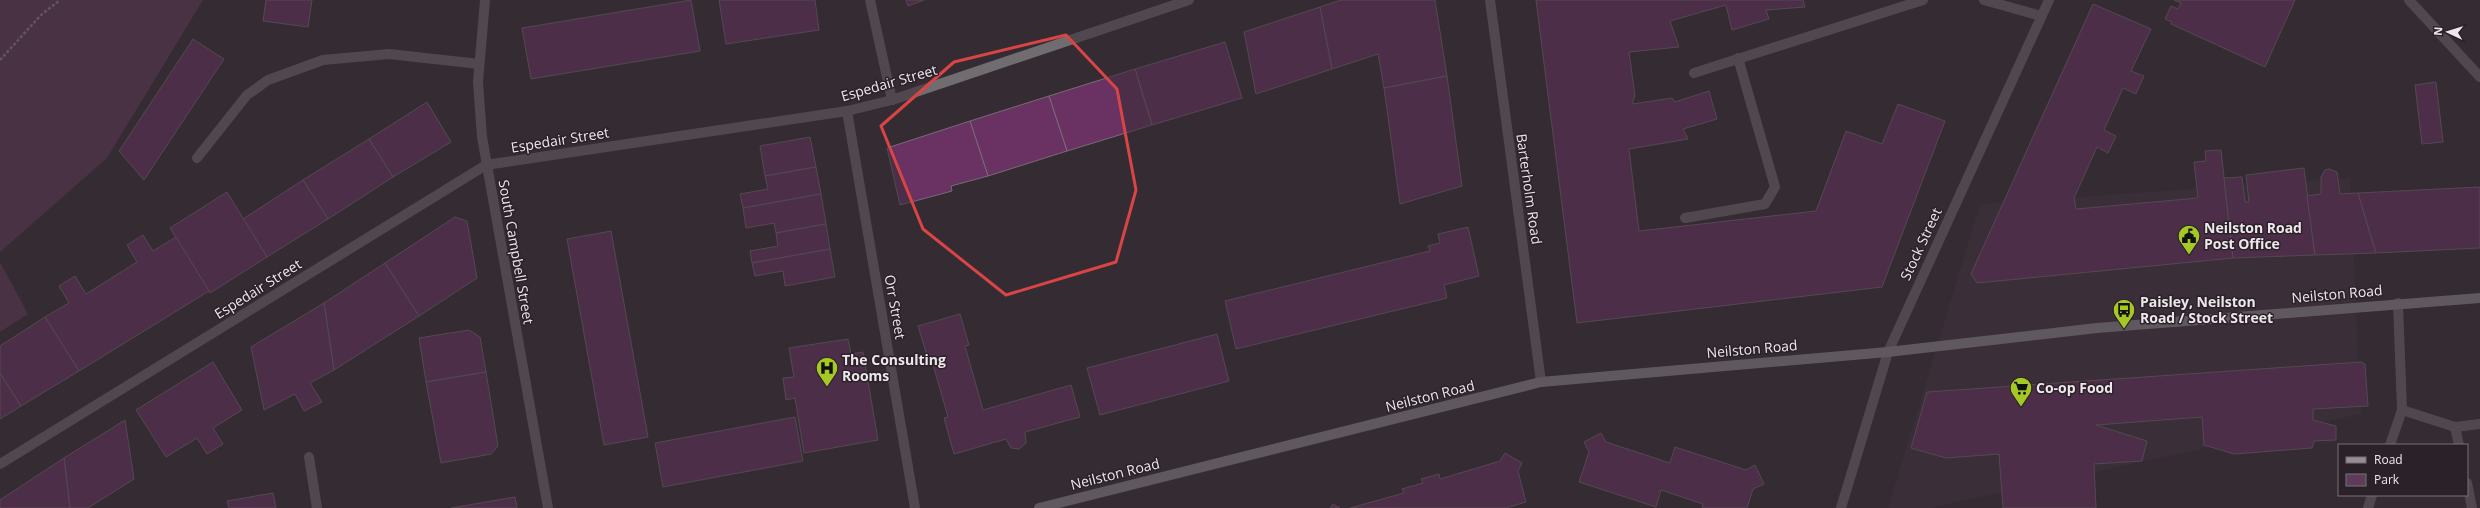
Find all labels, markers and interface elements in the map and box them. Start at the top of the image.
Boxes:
north arrow [2428,12,2468,52]
text: N [2430,26,2445,36]
street label: Espedair Street [839,60,939,105]
street label: Espedair Street [509,122,610,157]
street label: Barterholm Road [1512,132,1547,246]
street label: South Campbell Street [494,178,539,326]
street label: Stock Street [1895,204,1946,283]
place label: Neilston Road Post Office [2204,218,2302,253]
public building icon: Neilston Road Post Office [2176,223,2202,256]
street label: Espedair Street [211,254,305,323]
street label: Orr Street [880,273,910,341]
street label: Neilston Road [2291,280,2383,307]
place label: Paisley, Neilston Road / Stock Street [2140,292,2273,327]
bus stop icon: Paisley, Neilston Road / Stock Street [2111,297,2137,330]
street label: Neilston Road [1706,335,1798,362]
place label: The Consulting Rooms [842,350,946,385]
hospital icon: The Consulting Rooms [814,355,840,388]
street label: Neilston Road [1383,375,1476,416]
supermarket icon: Co-op Food [2008,375,2034,408]
place label: Co-op Food [2036,378,2113,397]
legend [2338,444,2468,496]
text: Road [2374,451,2403,468]
street label: Neilston Road [1068,453,1161,494]
text: Park [2374,471,2400,488]

